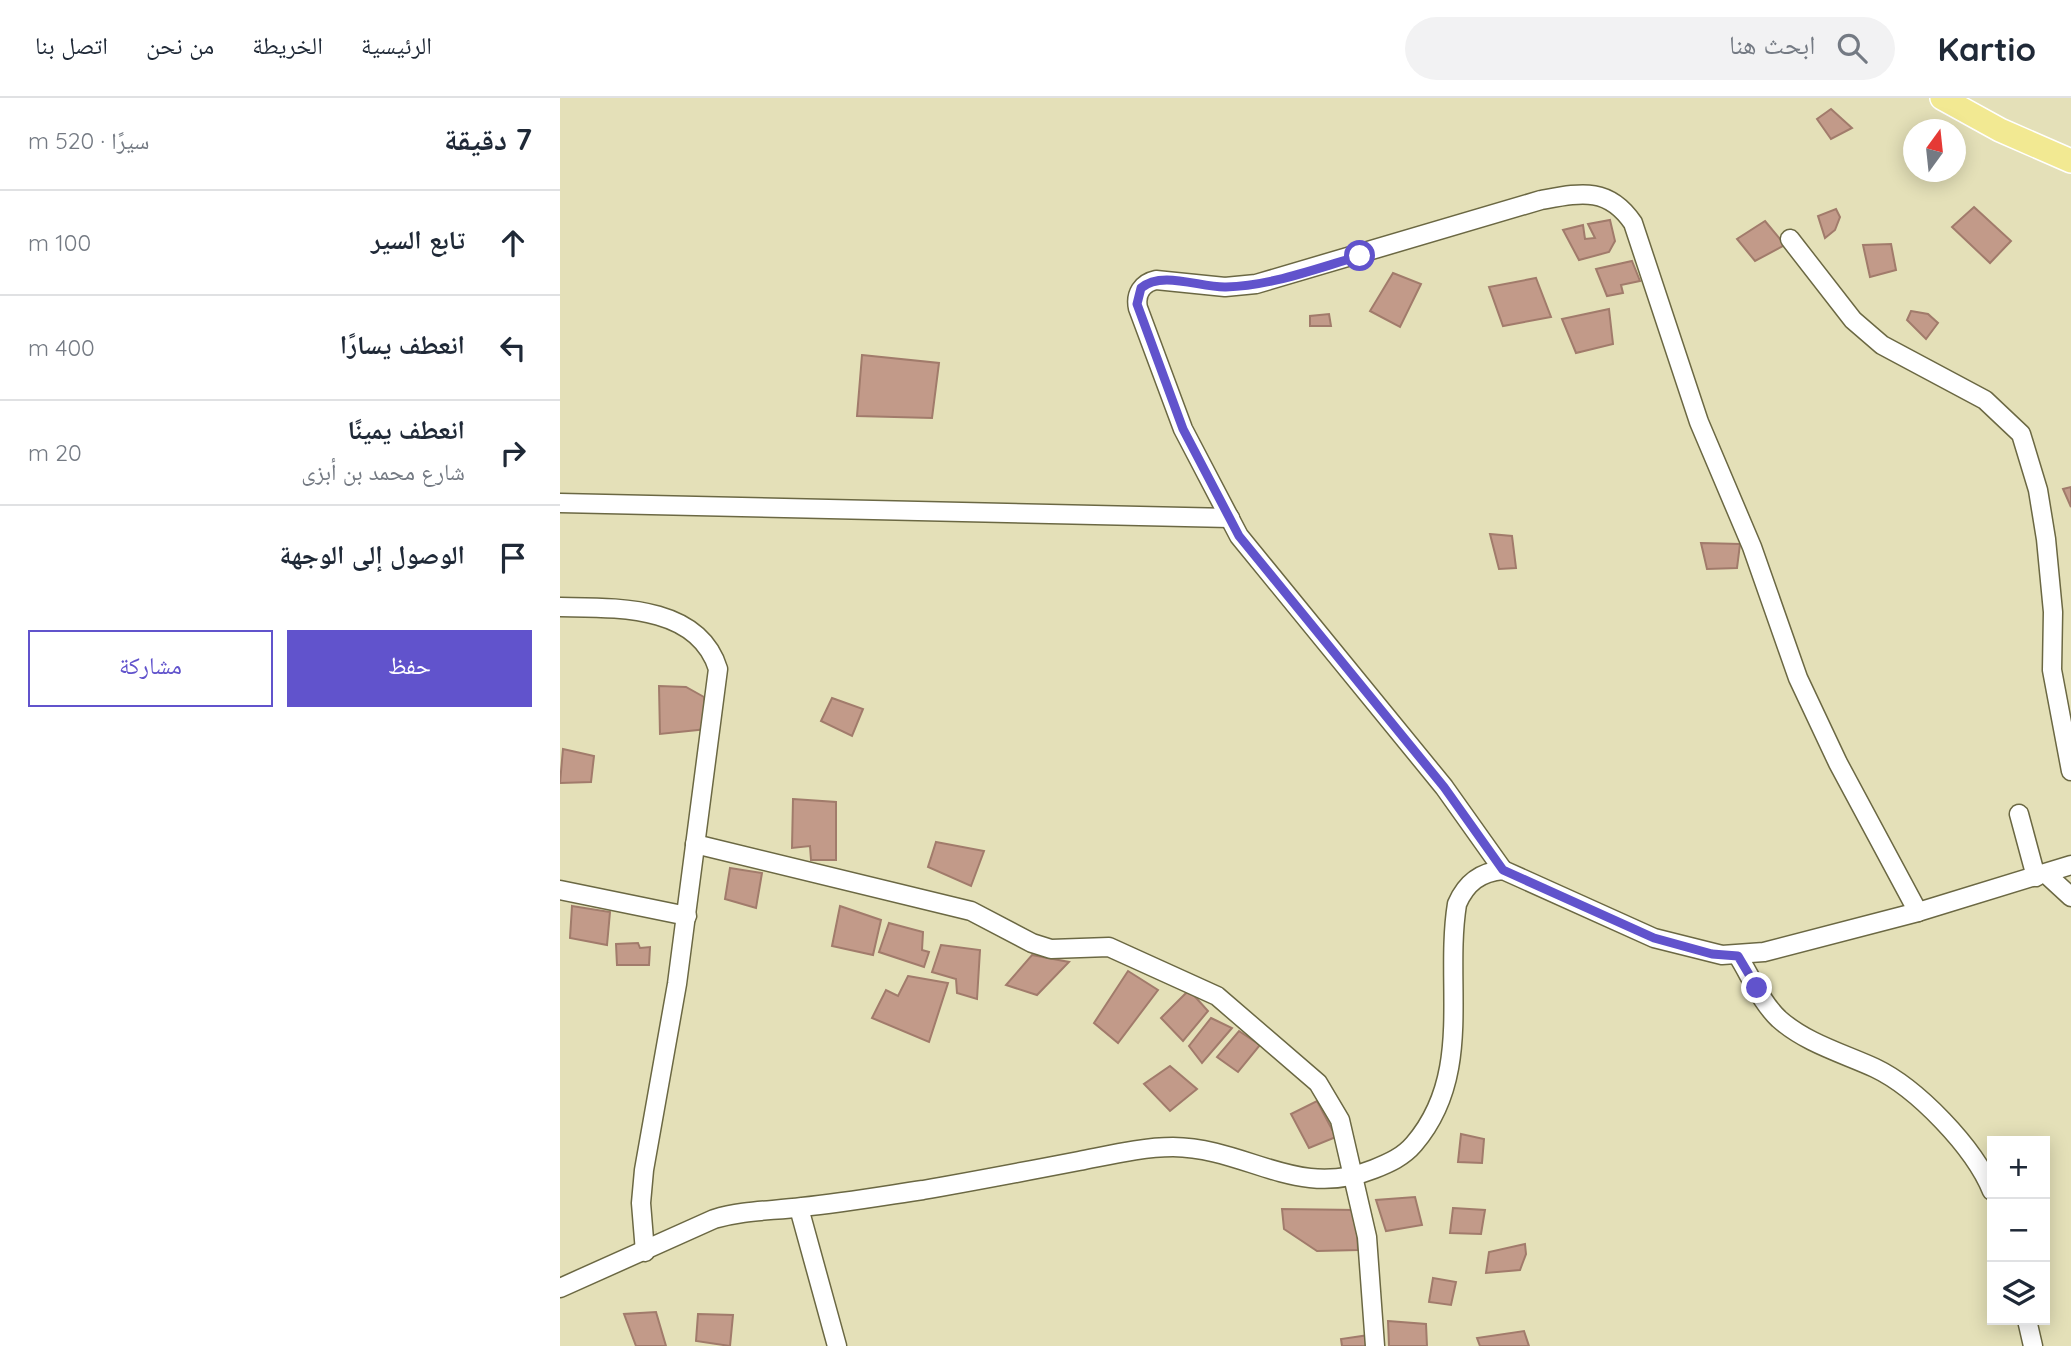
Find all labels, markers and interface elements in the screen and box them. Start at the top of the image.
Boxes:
search box [1405,17,1895,80]
text: ابحث هنا [1729,28,1815,61]
text: Kartio [1937,28,2036,69]
icon: search [1833,29,1871,67]
text: اتصل بنا [35,30,108,60]
text: من نحن [146,30,214,60]
text: الخريطة [252,30,323,60]
text: الرئيسية [361,30,432,60]
north arrow [1903,119,1966,182]
text: 7 دقيقة [444,120,532,158]
text: سيرًا · 520 m [28,126,149,155]
text: تابع السير [371,223,465,256]
icon: ahead [494,224,532,262]
text: 100 m [28,228,91,257]
route start [1344,240,1375,271]
text: انعطف يسارًا [340,328,465,361]
icon: left [494,329,532,367]
text: 400 m [28,333,95,362]
text: انعطف يمينًا [347,413,465,446]
icon: right [494,434,532,472]
text: 20 m [28,438,82,467]
text: شارع محمد بن أبزى [301,457,465,486]
text: الوصول إلى الوجهة [279,538,465,571]
icon: arrive [494,539,532,577]
button: مشاركة [28,630,273,707]
button: حفظ [287,630,532,707]
route end [1741,972,1772,1003]
map controls [1987,1136,2050,1325]
button: + [1987,1136,2050,1199]
button: − [1987,1199,2050,1262]
button: layers [1987,1262,2050,1325]

